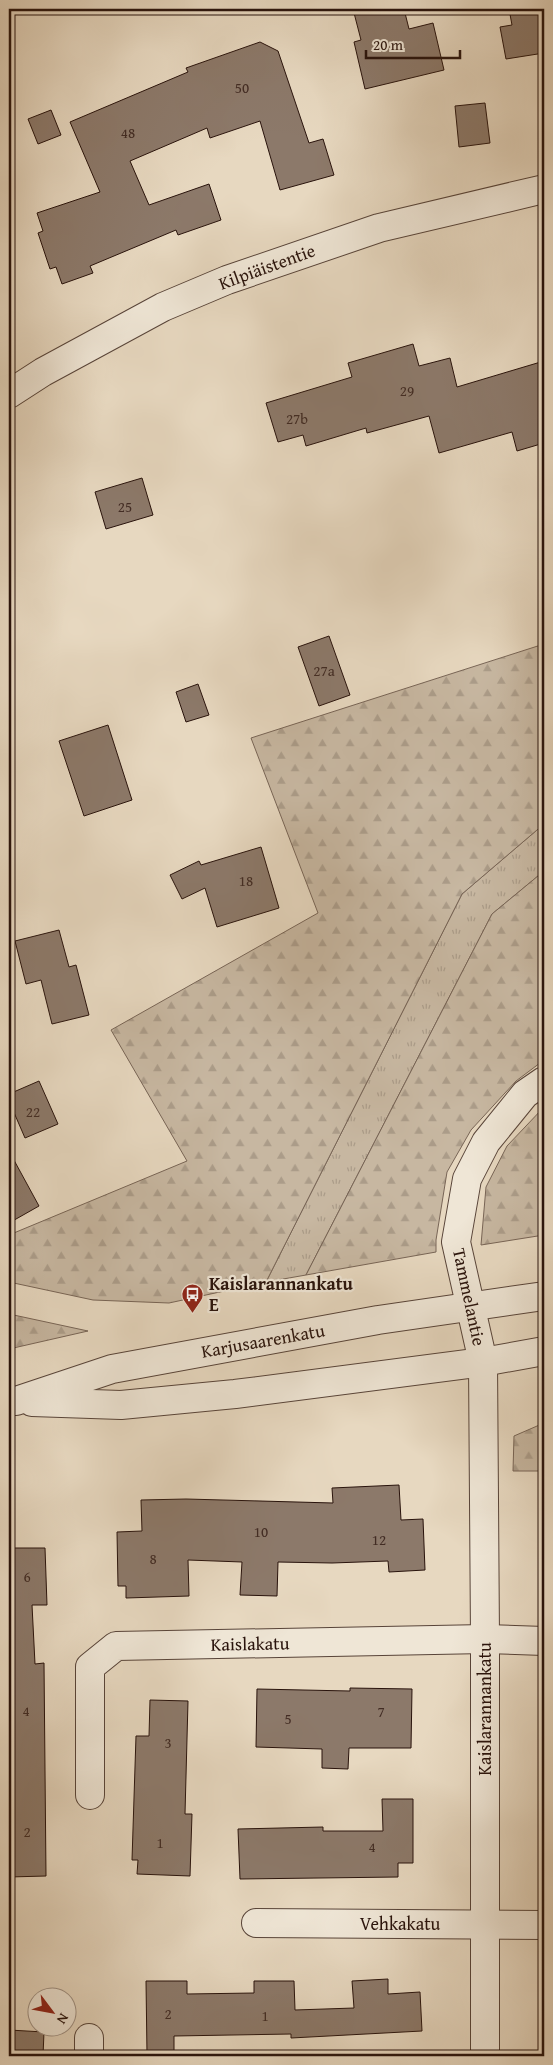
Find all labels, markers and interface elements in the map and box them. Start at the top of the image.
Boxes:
scale bar [366,28,459,60]
text: 20 m [373,34,404,55]
house number: 50 [235,77,249,98]
house number: 48 [121,122,135,143]
street label: Kilpiäistentie [215,237,319,296]
house number: 29 [400,380,414,401]
house number: 27b [286,408,308,429]
house number: 25 [118,496,132,517]
house number: 27a [313,660,335,681]
house number: 18 [239,870,253,891]
house number: 22 [26,1101,40,1122]
street label: Tammelantie [446,1246,493,1348]
place label: Kaislarannankatu E [209,1270,353,1318]
bus stop icon: Kaislarannankatu E [181,1282,205,1313]
street label: Karjusaarenkatu [199,1316,327,1365]
house number: 10 [254,1521,268,1542]
house number: 12 [372,1529,386,1550]
house number: 8 [149,1548,157,1569]
house number: 6 [23,1566,31,1587]
street label: Kaislakatu [210,1629,290,1658]
street label: Kaislarannankatu [471,1642,498,1776]
house number: 4 [22,1700,30,1721]
house number: 7 [377,1701,385,1722]
house number: 5 [284,1708,292,1729]
house number: 3 [164,1732,172,1753]
house number: 2 [23,1821,31,1842]
house number: 1 [156,1832,164,1853]
house number: 4 [368,1836,376,1857]
street label: Vehkakatu [360,1910,441,1937]
north arrow [28,1988,78,2038]
house number: 2 [164,2003,172,2024]
house number: 1 [261,2005,269,2026]
text: N [52,2010,74,2029]

